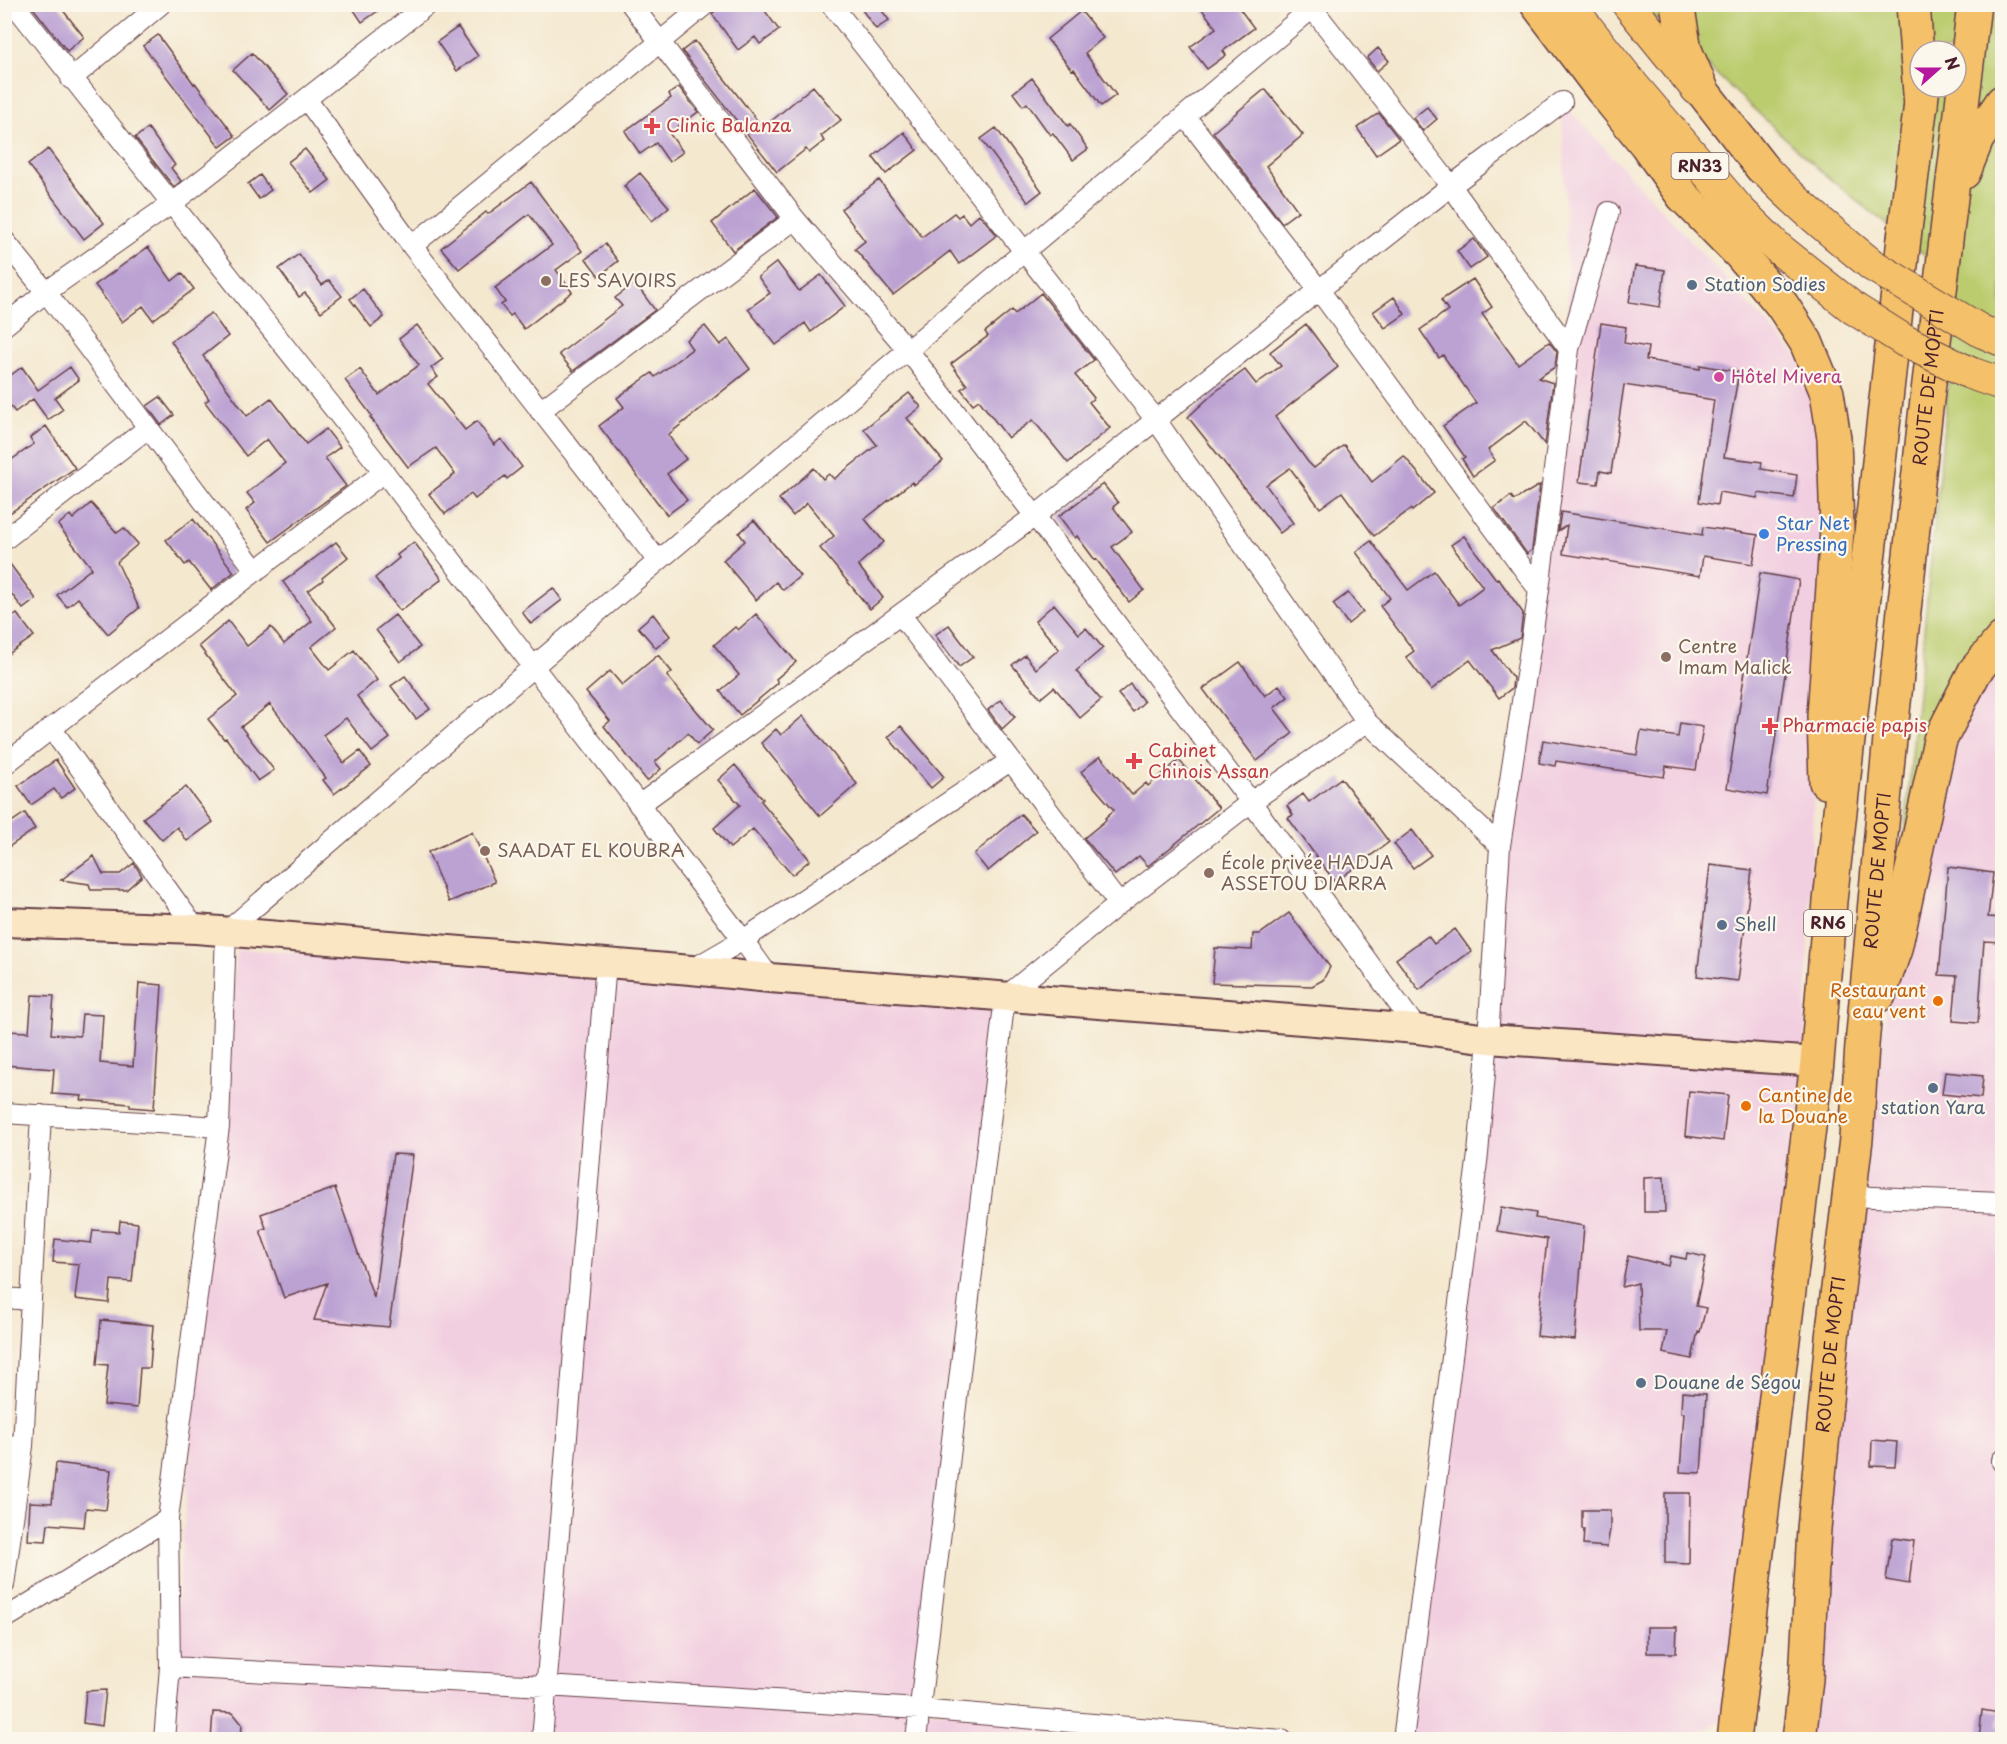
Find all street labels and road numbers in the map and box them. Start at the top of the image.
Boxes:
road number: RN33 [1672,153,1728,179]
street label: ROUTE DE MOPTI [1905,307,1950,467]
street label: ROUTE DE MOPTI [1856,791,1897,950]
road number: RN6 [1804,910,1852,936]
street label: ROUTE DE MOPTI [1808,1274,1851,1434]

